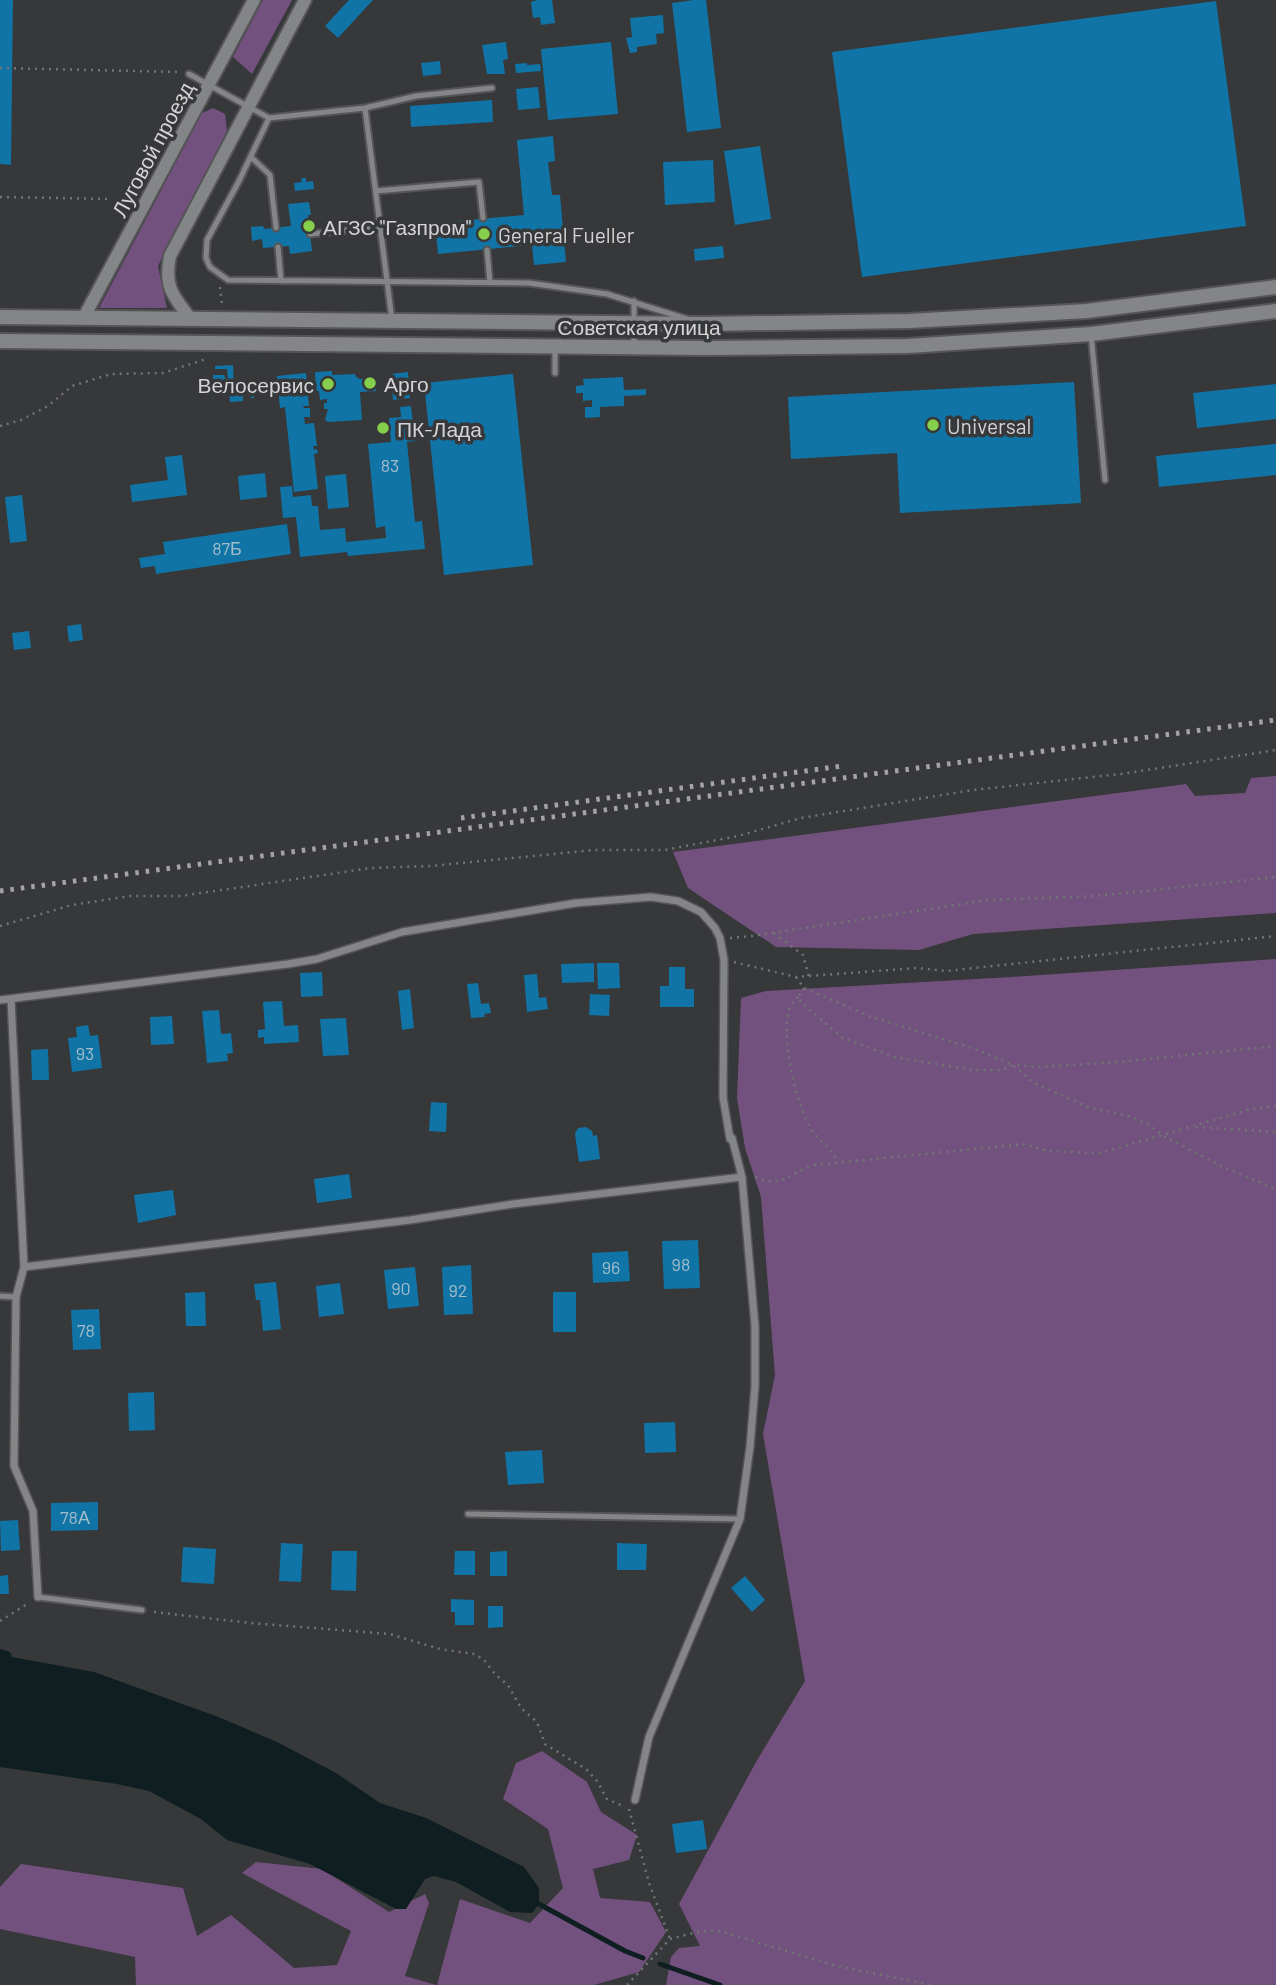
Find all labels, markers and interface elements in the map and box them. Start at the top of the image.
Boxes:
street label: Луговой проезд [106,77,198,221]
place label: АГЗС "Газпром" [323,214,471,239]
marker: АГЗС "Газпром" [301,218,317,234]
place label: General Fueller [498,222,635,247]
marker: General Fueller [476,226,492,242]
street label: Советская улица [557,314,721,339]
place label: Арго [384,371,429,396]
place label: Велосервис [198,372,314,397]
marker: Арго [362,375,378,391]
marker: Велосервис [320,376,336,392]
place label: Universal [947,413,1031,438]
place label: ПК-Лада [397,416,482,441]
marker: Universal [925,417,941,433]
marker: ПК-Лада [375,420,391,436]
house number: 83 [381,454,399,476]
house number: 87Б [212,537,242,559]
house number: 93 [76,1042,94,1064]
house number: 98 [672,1253,690,1275]
house number: 96 [602,1256,620,1278]
house number: 90 [391,1277,411,1299]
house number: 92 [448,1279,468,1301]
house number: 78 [77,1319,95,1341]
house number: 78А [60,1506,90,1528]

